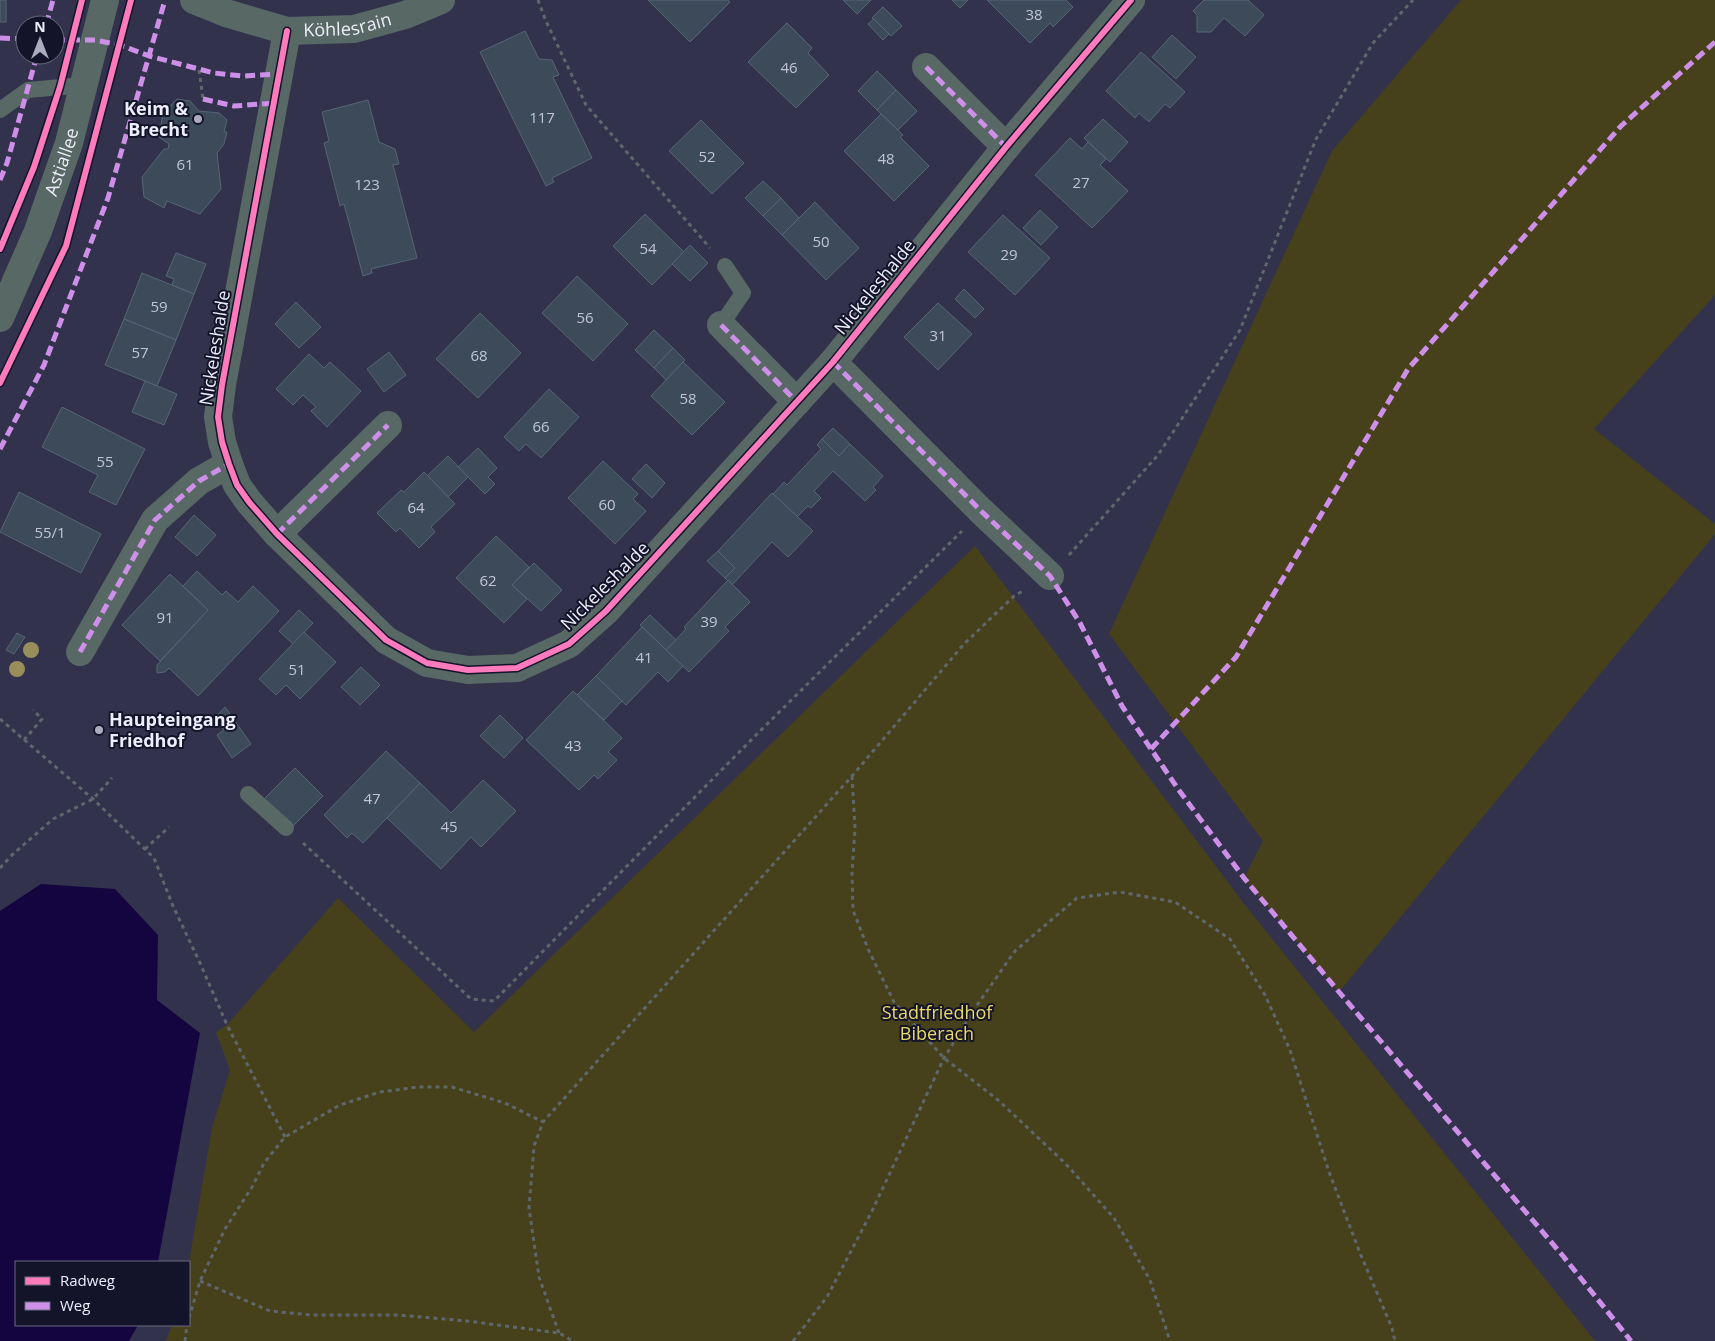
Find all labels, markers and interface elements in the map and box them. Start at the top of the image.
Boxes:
house number: 38 [1025,4,1043,24]
street label: Köhlesrain [303,6,394,42]
north arrow [15,15,65,65]
text: N [34,17,46,36]
house number: 46 [780,57,798,77]
place label: Keim & Brecht [124,96,188,141]
house number: 117 [529,107,555,127]
marker: Keim & Brecht [192,113,204,125]
street label: Astiallee [38,125,83,199]
house number: 52 [698,146,716,166]
house number: 48 [877,148,895,168]
house number: 61 [176,154,194,174]
house number: 27 [1072,172,1090,192]
house number: 123 [354,174,380,194]
house number: 50 [812,231,830,251]
street label: Nickeleshalde [828,234,920,339]
house number: 54 [639,238,657,258]
house number: 29 [1000,244,1018,264]
street label: Nickeleshalde [193,289,235,407]
house number: 59 [150,296,168,316]
house number: 56 [576,307,594,327]
house number: 31 [929,325,947,345]
house number: 57 [131,342,149,362]
house number: 68 [470,345,488,365]
house number: 58 [679,388,697,408]
house number: 66 [532,416,550,436]
house number: 55 [96,451,114,471]
house number: 60 [598,494,616,514]
house number: 64 [407,497,425,517]
house number: 55/1 [34,522,66,542]
street label: Nickeleshalde [555,536,654,635]
house number: 62 [479,570,497,590]
house number: 91 [156,607,174,627]
house number: 39 [700,611,718,631]
house number: 41 [635,647,653,667]
house number: 51 [288,659,306,679]
place label: Haupteingang Friedhof [109,707,236,752]
marker: Haupteingang Friedhof [93,724,105,736]
house number: 43 [564,735,582,755]
house number: 47 [363,788,381,808]
house number: 45 [440,816,458,836]
park label: Stadtfriedhof Biberach [882,1000,993,1045]
legend [15,1261,190,1326]
text: Radweg [60,1270,115,1290]
text: Weg [60,1295,90,1315]

